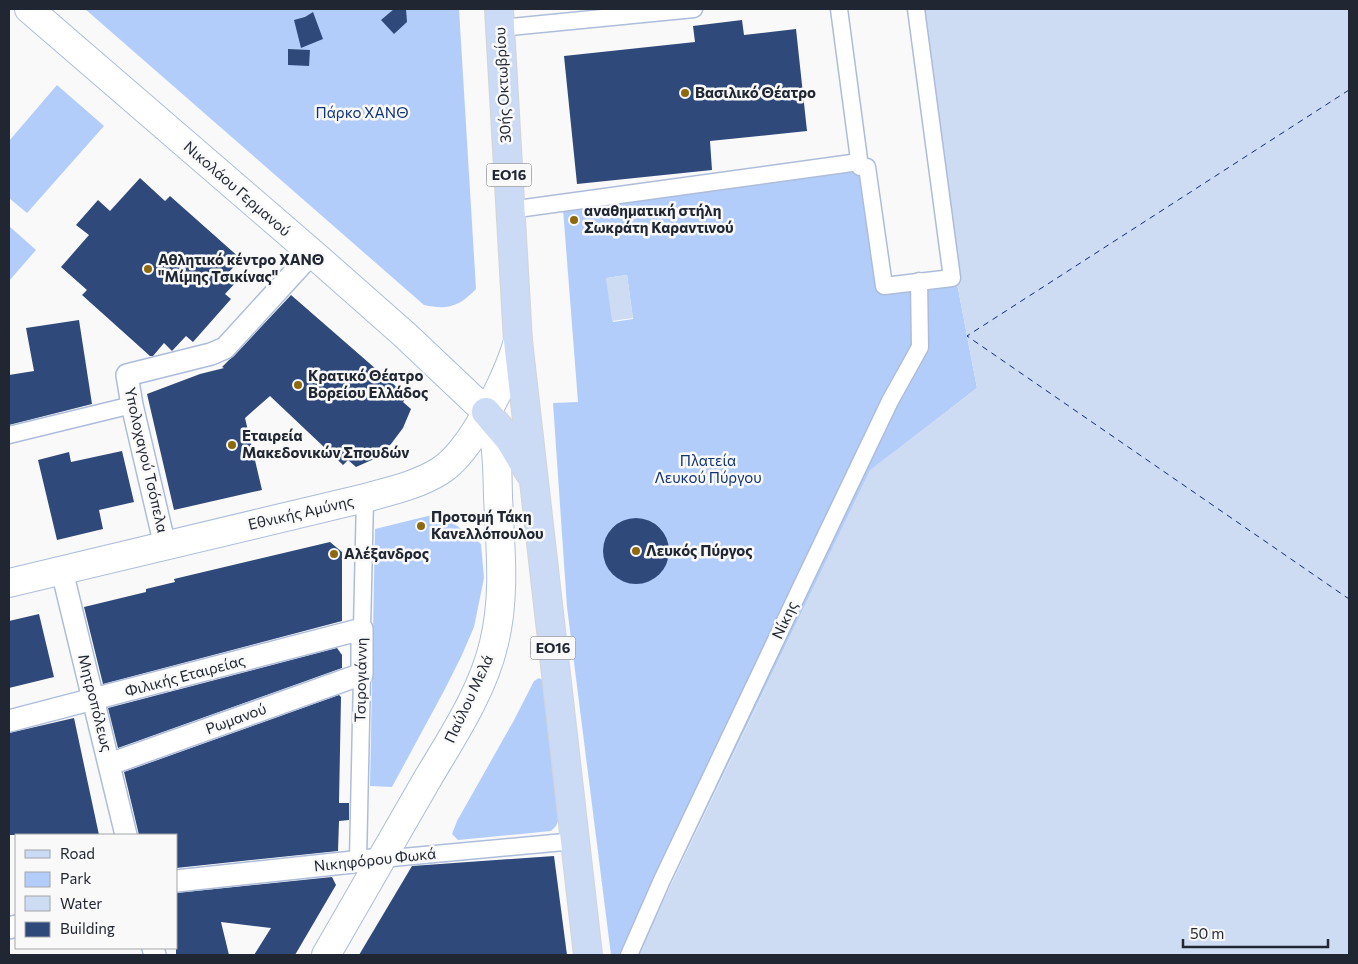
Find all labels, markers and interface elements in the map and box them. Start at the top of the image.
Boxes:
street label: 30ής Οκτωβρίου [490,27,514,143]
place label: Βασιλικό Θέατρο [695,83,816,101]
marker: Βασιλικό Θέατρο [679,87,691,99]
park label: Πάρκο ΧΑΝΘ [315,103,409,121]
street label: Νικολάου Γερμανού [181,137,295,240]
road number: ΕΟ16 [486,164,532,186]
place label: αναθηματική στήλη Σωκράτη Καραντινού [584,201,734,236]
marker: αναθηματική στήλη Σωκράτη Καραντινού [568,214,580,226]
place label: Αθλητικό κέντρο ΧΑΝΘ "Μίμης Τσικίνας" [158,250,324,285]
marker: Αθλητικό κέντρο ΧΑΝΘ "Μίμης Τσικίνας" [142,263,154,275]
place label: Κρατικό Θέατρο Βορείου Ελλάδος [308,366,428,401]
marker: Κρατικό Θέατρο Βορείου Ελλάδος [292,379,304,391]
street label: Υπολοχαγού Τσόπελα [121,385,172,534]
place label: Εταιρεία Μακεδονικών Σπουδών [242,426,409,461]
marker: Εταιρεία Μακεδονικών Σπουδών [226,439,238,451]
park label: Πλατεία Λευκού Πύργου [654,451,762,486]
street label: Εθνικής Αμύνης [246,491,355,533]
place label: Προτομή Τάκη Κανελλόπουλου [431,507,544,542]
marker: Προτομή Τάκη Κανελλόπουλου [415,520,427,532]
place label: Λευκός Πύργος [646,541,753,559]
place label: Αλέξανδρος [344,544,429,562]
marker: Λευκός Πύργος [630,545,642,557]
marker: Αλέξανδρος [328,548,340,560]
street label: Νίκης [767,598,801,642]
road number: ΕΟ16 [530,636,576,660]
street label: Τσιρογιάννη [350,637,370,723]
street label: Φιλικής Εταιρείας [123,650,247,700]
street label: Μητροπόλεως [75,652,117,753]
street label: Παύλου Μελά [440,652,496,746]
street label: Ρωμανού [203,699,268,737]
legend [15,834,178,949]
text: Road [60,844,95,862]
street label: Νικηφόρου Φωκά [313,844,437,874]
text: Park [60,869,91,887]
text: Water [60,894,102,912]
scale bar [1183,916,1328,948]
text: Building [60,919,115,937]
text: 50 m [1190,924,1224,942]

